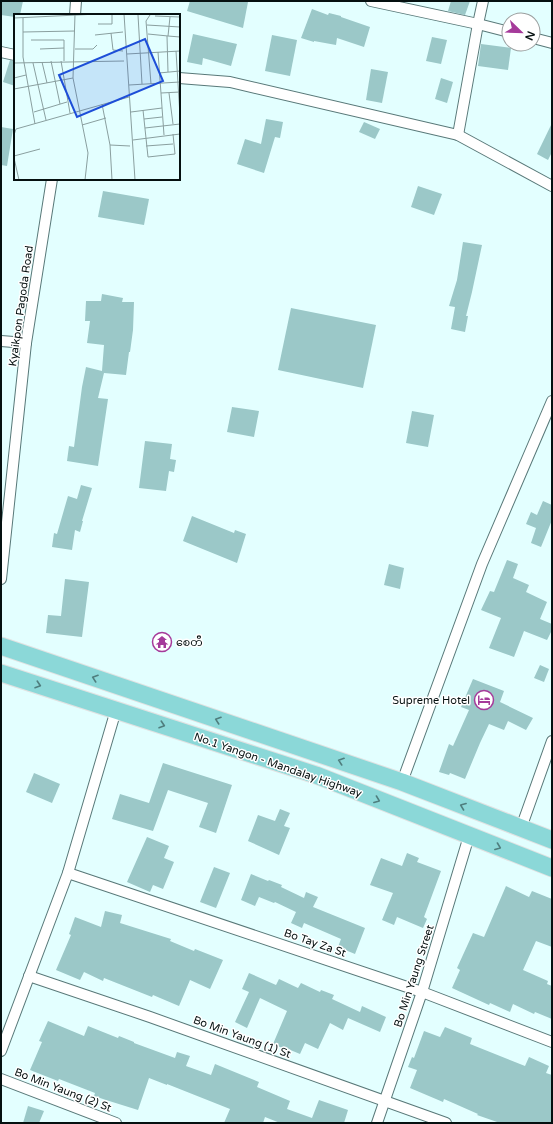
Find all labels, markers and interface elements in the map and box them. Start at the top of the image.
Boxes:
north arrow [501,12,541,52]
inset map [14,14,180,180]
text: N [522,29,537,42]
street label: Kyaikpon Pagoda Road [6,245,36,367]
temple icon: စေတီ [151,631,173,653]
place label: စေတီ [176,635,203,649]
one-way arrow [92,674,99,682]
one-way arrow [34,680,41,689]
hotel icon: Supreme Hotel [473,689,495,711]
place label: Supreme Hotel [392,694,470,707]
one-way arrow [215,716,222,724]
one-way arrow [158,720,165,729]
street label: No.1 Yangon - Mandalay Highway [192,730,364,800]
one-way arrow [338,758,345,766]
one-way arrow [374,795,381,803]
one-way arrow [460,802,467,810]
one-way arrow [495,842,502,850]
street label: Bo Min Yaung Street [391,923,437,1029]
street label: Bo Tay Za St [282,926,348,960]
street label: Bo Min Yaung (1) St [191,1013,293,1061]
street label: Bo Min Yaung (2) St [13,1066,113,1114]

